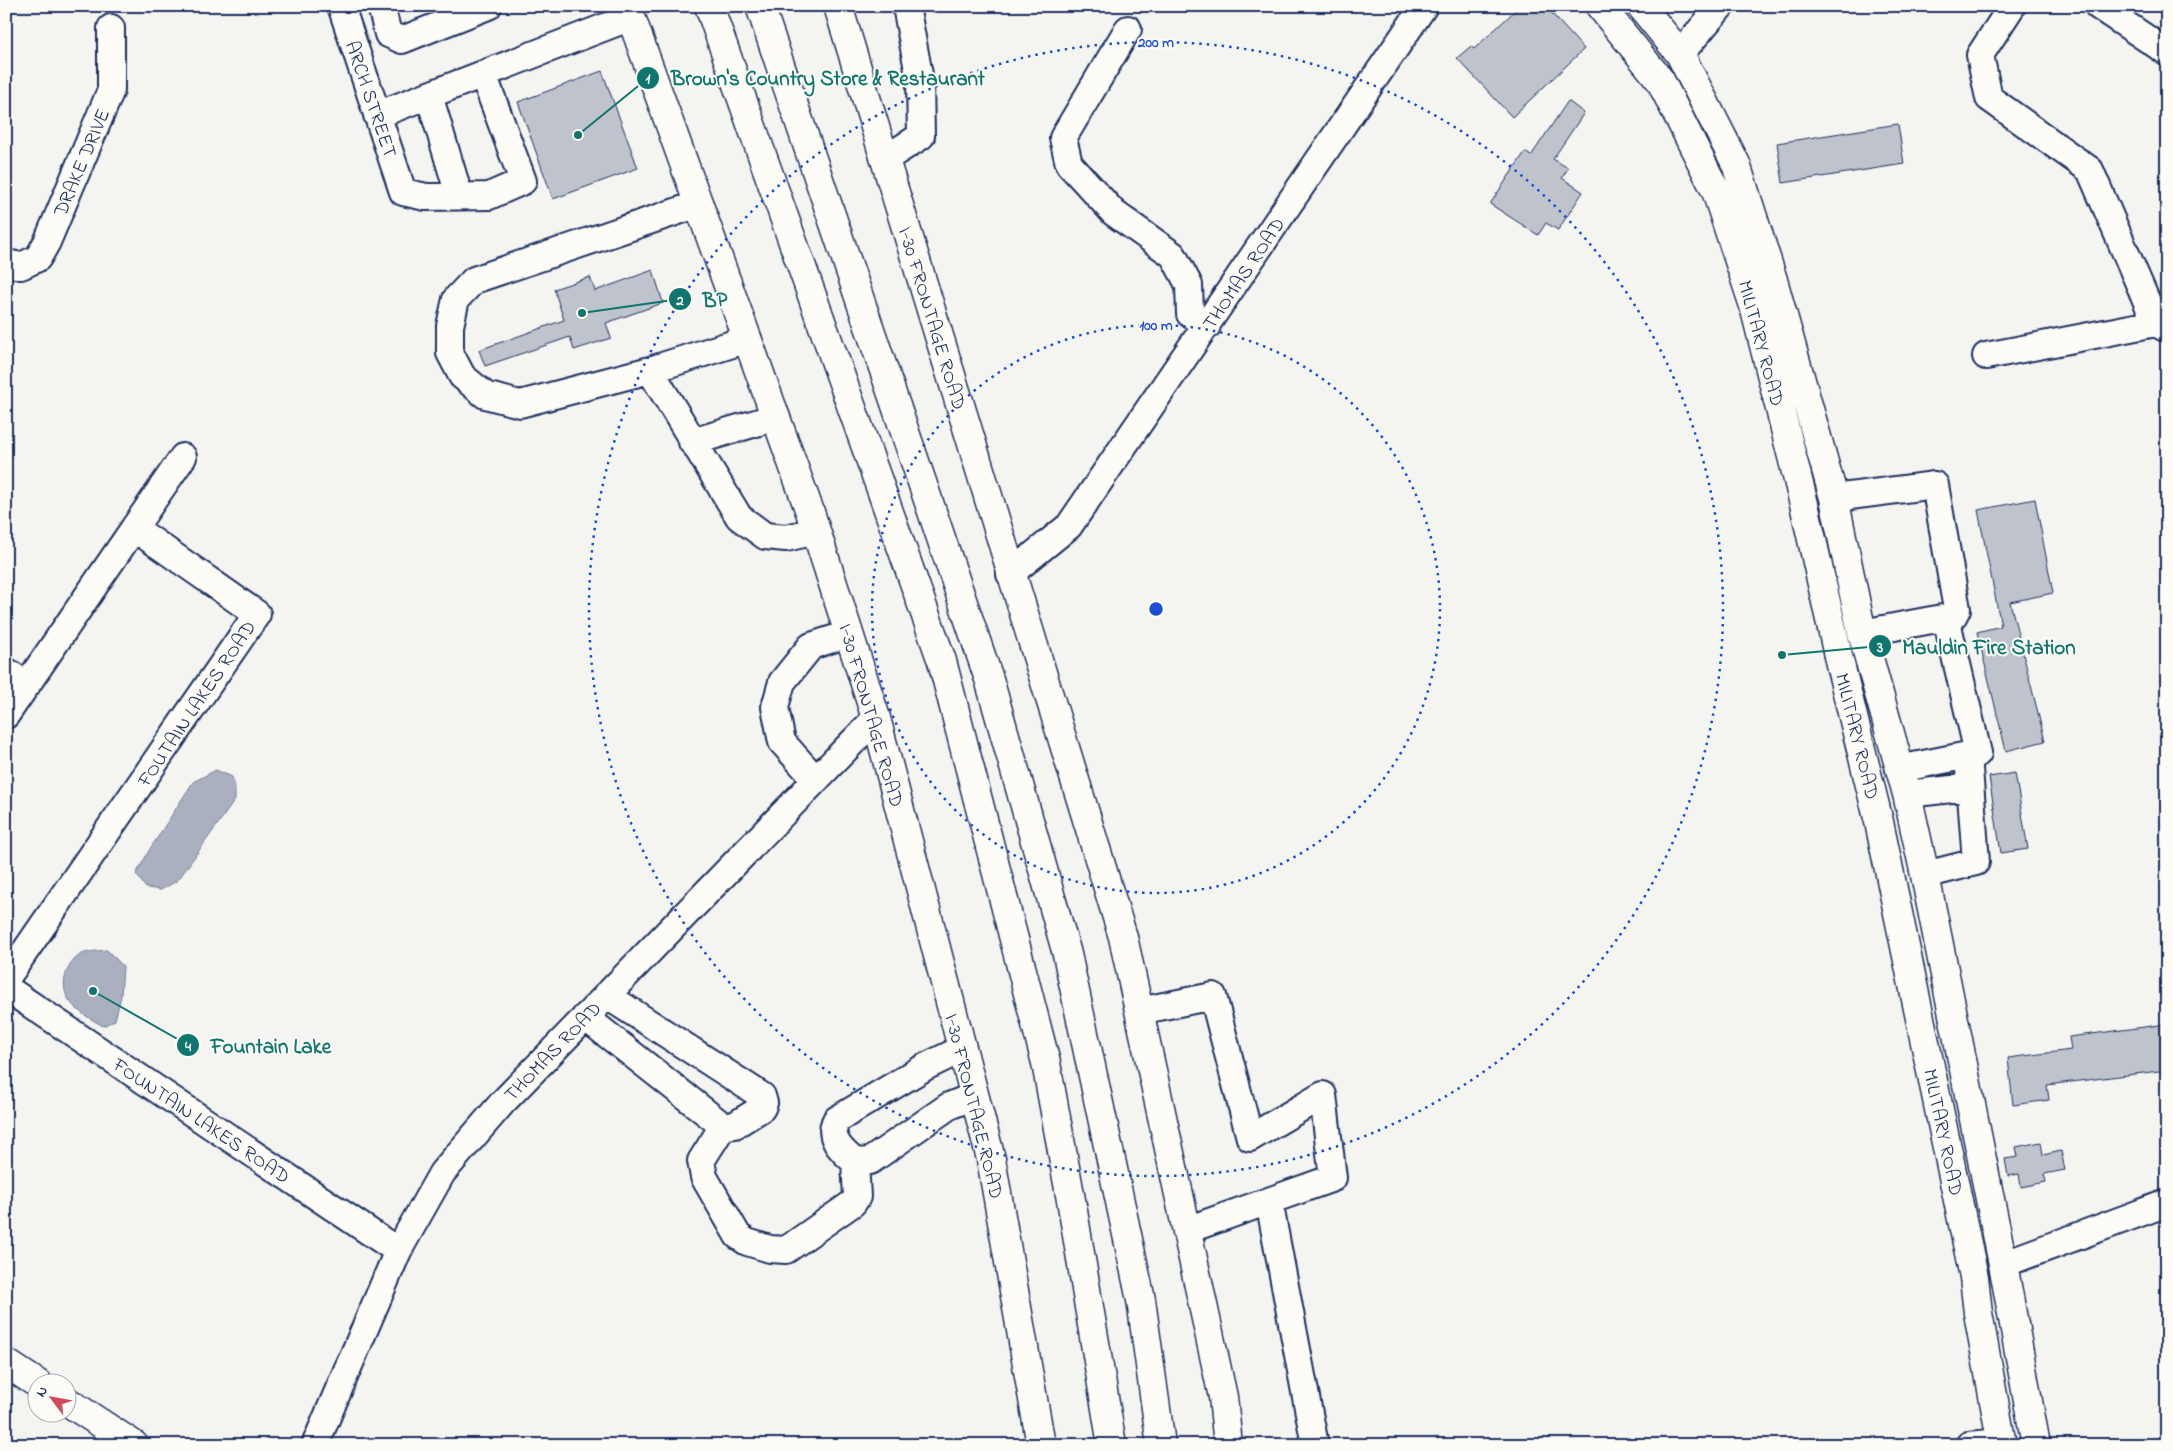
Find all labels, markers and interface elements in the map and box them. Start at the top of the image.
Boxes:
text: 200 m [1137,32,1174,54]
street label: ARCH STREET [336,37,403,162]
callout: Brown's Country Store & Restaurant [636,60,995,96]
text: Brown's Country Store & Restaurant [670,65,986,97]
text: 1 [646,68,651,90]
street label: DRAKE DRIVE [47,105,119,222]
street label: THOMAS ROAD [1197,212,1293,336]
street label: I-30 FRONTAGE ROAD [889,224,972,414]
street label: MILITARY ROAD [1729,277,1790,410]
callout: BP [668,281,738,317]
text: BP [701,287,728,317]
text: 2 [675,290,684,312]
text: 100 m [1139,315,1173,337]
centre of rings [1147,600,1165,618]
street label: FOUTAIN LAKES ROAD [131,615,265,794]
street label: I-30 FRONTAGE ROAD [829,620,910,811]
callout: Mauldin Fire Station [1867,628,2086,664]
text: Mauldin Fire Station [1902,634,2076,664]
text: 3 [1876,637,1883,659]
street label: MILITARY ROAD [1826,670,1885,803]
street label: THOMAS ROAD [498,996,609,1110]
street label: I-30 FRONTAGE ROAD [936,1011,1010,1202]
callout: Fountain Lake [176,1027,341,1063]
text: Fountain Lake [210,1033,332,1063]
text: 4 [184,1036,192,1058]
street label: FOUNTAIN LAKES ROAD [105,1051,295,1192]
street label: MILITARY ROAD [1914,1066,1969,1199]
north arrow [28,1374,78,1424]
text: N [31,1382,54,1401]

